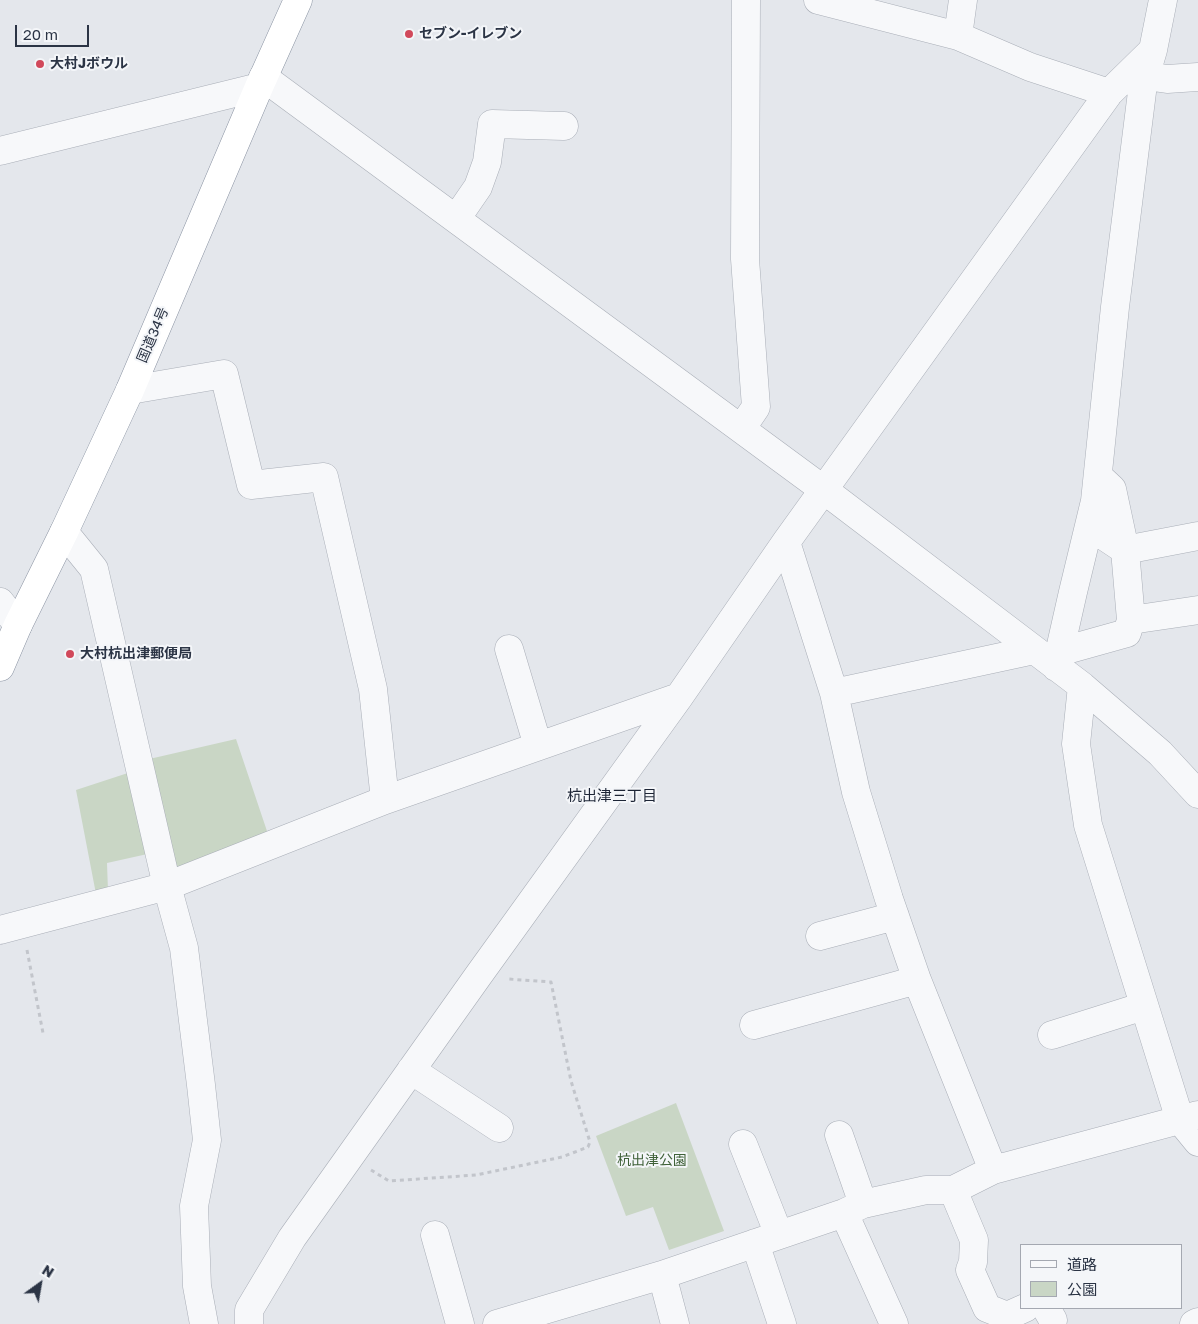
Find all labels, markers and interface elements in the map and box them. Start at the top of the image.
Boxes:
scale bar [18,15,91,47]
text: 20 m [23,25,58,43]
place label: セブン-イレブン [419,26,522,42]
marker: セブン-イレブン [403,28,415,40]
place label: 大村Jボウル [50,56,128,72]
marker: 大村Jボウル [34,58,46,70]
street label: 国道34号 [134,305,172,365]
place label: 大村杭出津郵便局 [80,646,192,662]
marker: 大村杭出津郵便局 [64,648,76,660]
district label: 杭出津三丁目 [567,787,657,805]
park label: 杭出津公園 [617,1153,687,1169]
legend [1020,1244,1183,1309]
text: 道路 [1067,1255,1097,1273]
north arrow [15,1259,65,1309]
text: N [39,1261,57,1281]
text: 公園 [1067,1280,1097,1298]

